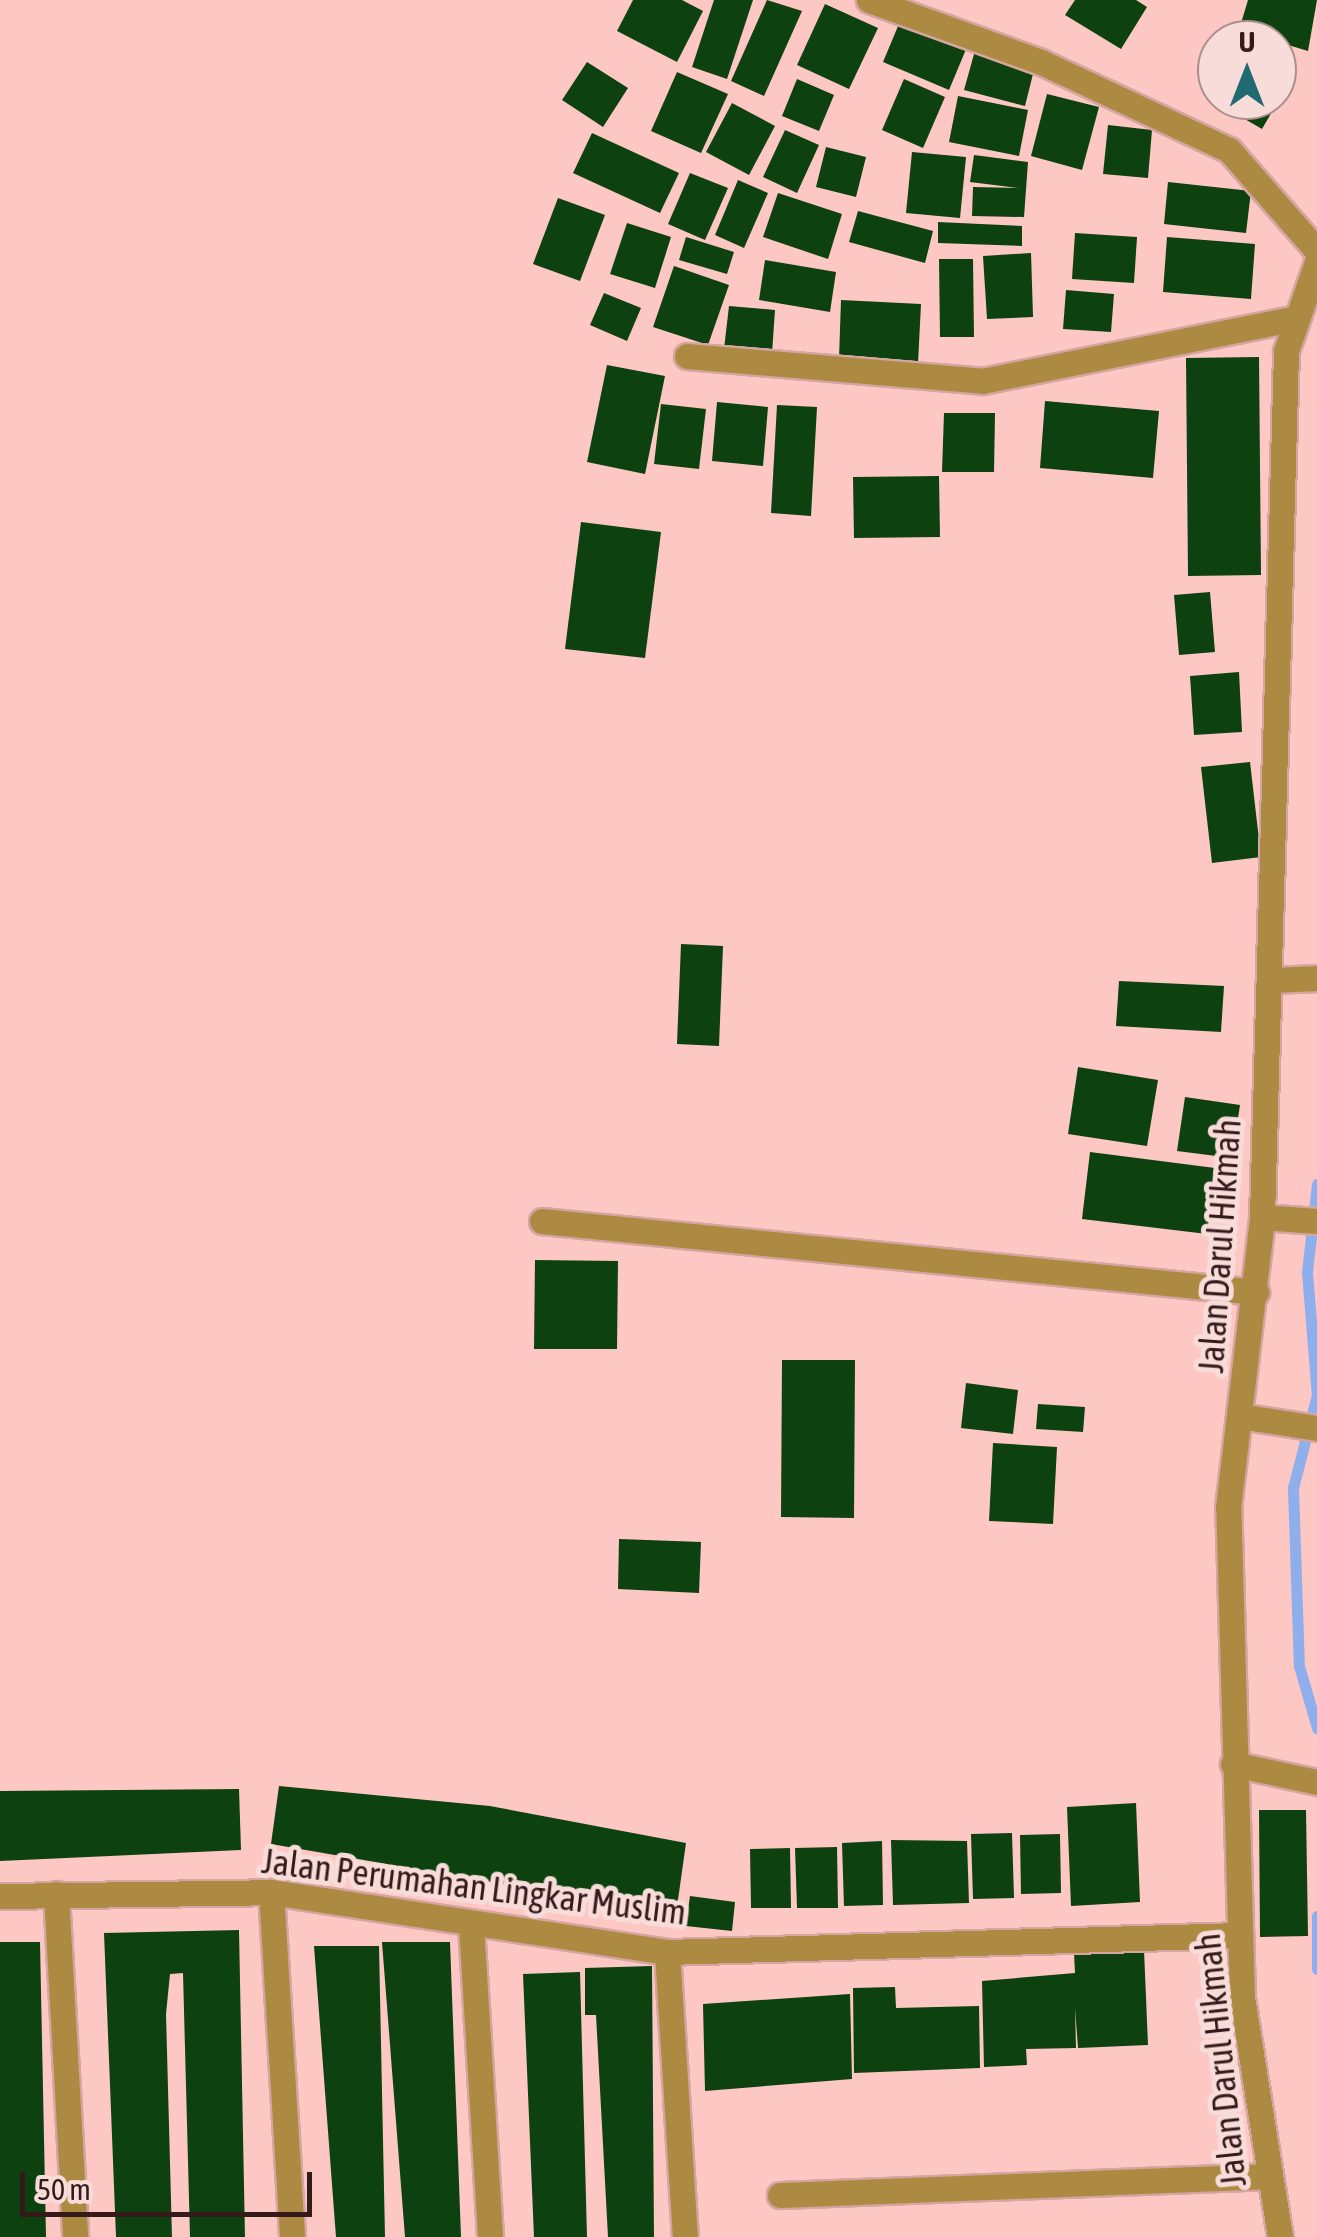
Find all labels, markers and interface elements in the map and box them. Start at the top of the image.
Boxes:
north arrow [1197,20,1297,120]
text: U [1239,26,1255,58]
street label: Jalan Darul Hikmah [1189,1118,1249,1374]
street label: Jalan Perumahan Lingkar Muslim [260,1839,688,1933]
street label: Jalan Darul Hikmah [1186,1931,1254,2189]
scale bar [25,2152,318,2214]
text: 50 m [37,2172,91,2206]

